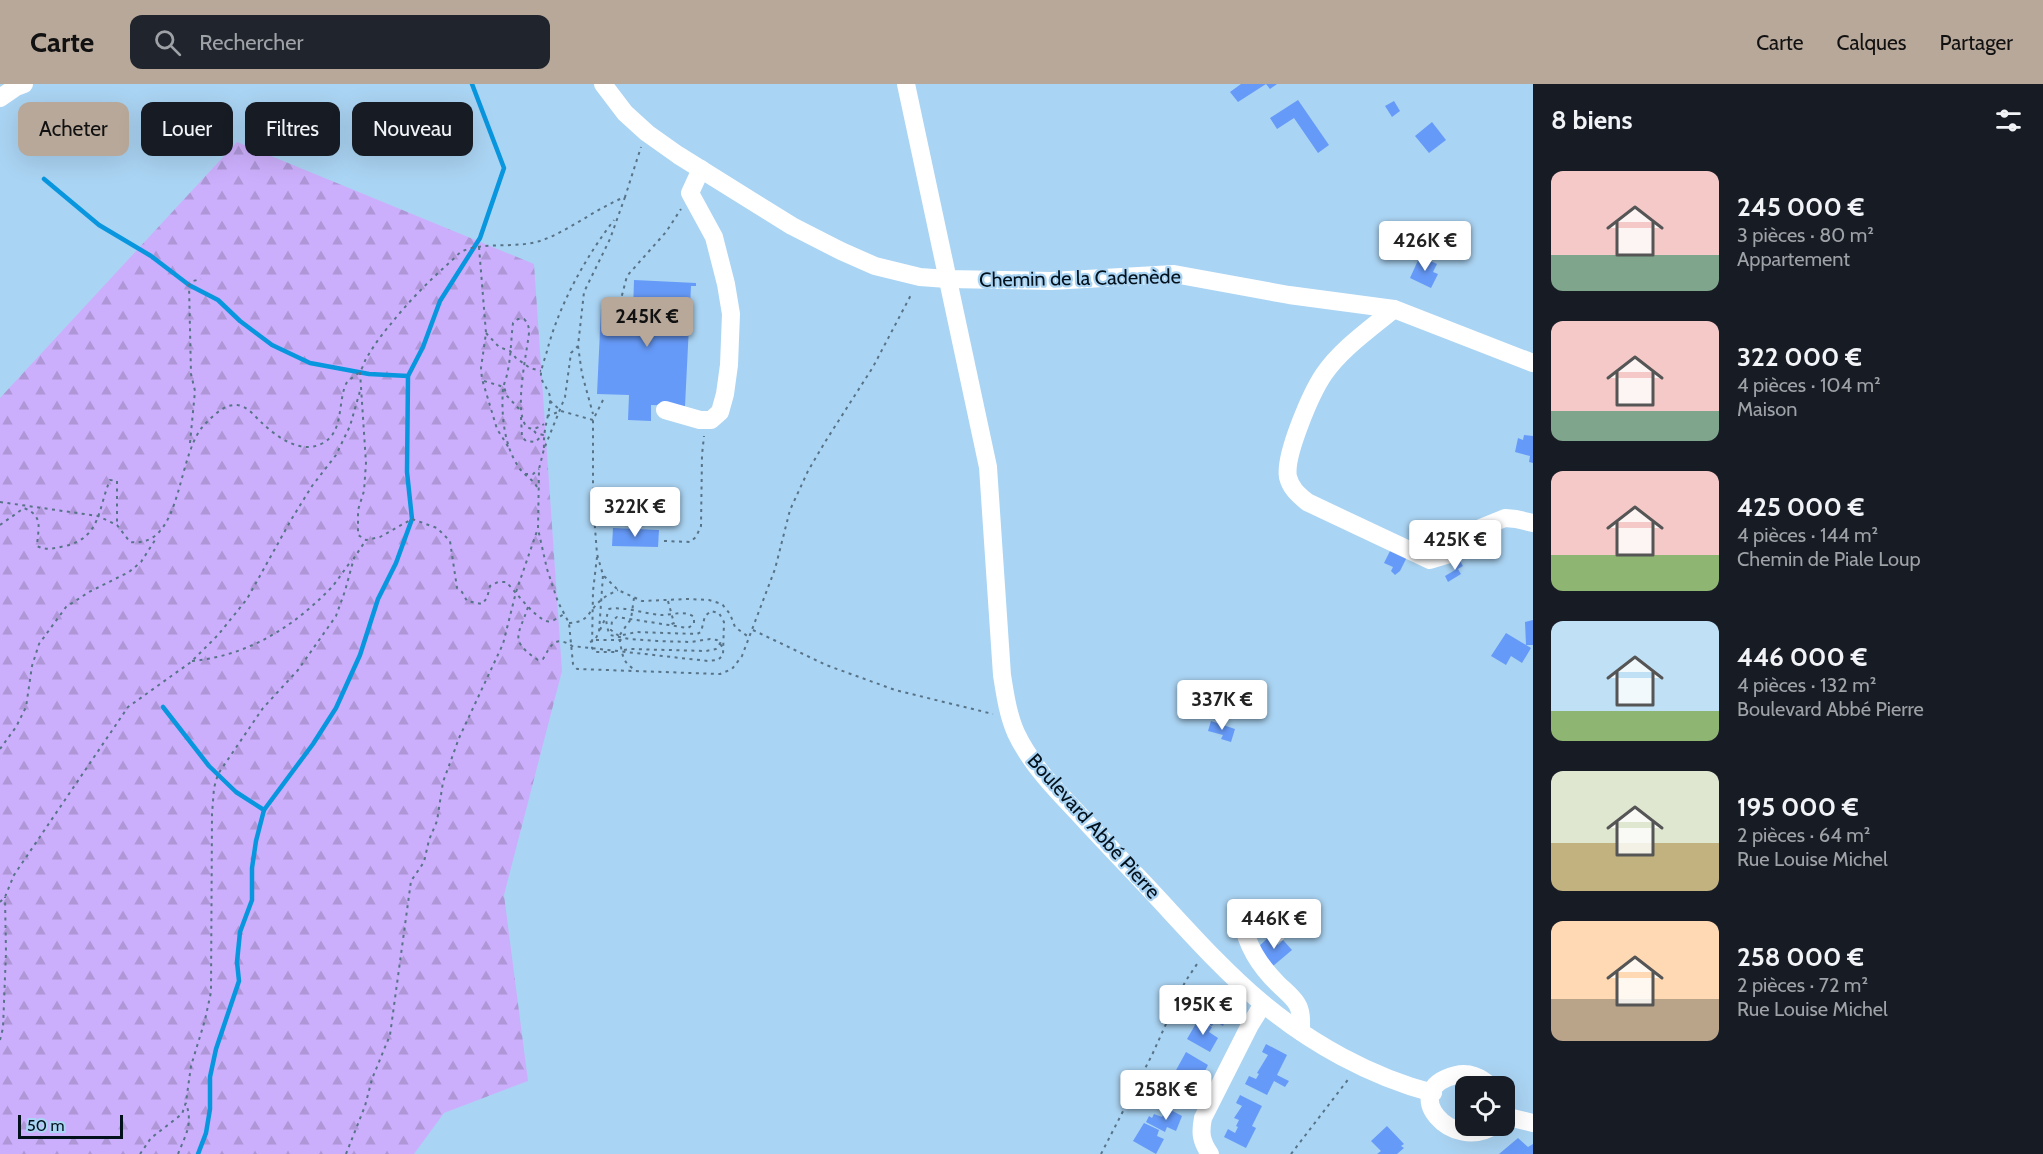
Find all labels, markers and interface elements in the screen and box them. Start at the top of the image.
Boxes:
search box [130,15,550,69]
text: Carte [30,25,94,59]
icon: search [151,26,184,59]
text: Rechercher [199,29,303,56]
text: Carte [1756,30,1804,55]
text: Calques [1837,30,1907,55]
text: Partager [1940,30,2013,55]
chip: Acheter [18,102,129,156]
chip: Louer [141,102,233,156]
chip: Filtres [245,102,340,156]
chip: Nouveau [352,102,473,156]
text: 8 biens [1551,104,1632,136]
icon: filters [1992,104,2025,137]
text: 245 000 € [1737,191,1864,223]
icon: home [1599,195,1671,267]
pin: 426K € [1376,221,1474,272]
text: 3 pièces · 80 m² [1737,223,1874,247]
text: 426K € [1393,228,1457,252]
text: Appartement [1737,247,1850,271]
street label: Chemin de la Cadenède [979,264,1181,292]
pin: 245K € [598,297,696,348]
text: 245K € [615,304,679,328]
text: 322 000 € [1737,341,1862,373]
icon: home [1599,345,1671,417]
text: 4 pièces · 104 m² [1737,373,1881,397]
text: Maison [1737,397,1797,421]
pin: 322K € [586,487,684,538]
text: 425 000 € [1737,491,1864,523]
text: 322K € [604,494,666,518]
icon: home [1599,495,1671,567]
pin: 425K € [1406,520,1504,571]
text: 4 pièces · 144 m² [1737,523,1878,547]
text: 425K € [1423,527,1487,551]
text: Chemin de Piale Loup [1737,547,1921,571]
text: 446 000 € [1737,641,1867,673]
icon: home [1599,645,1671,717]
text: 4 pièces · 132 m² [1737,673,1876,697]
pin: 337K € [1173,680,1271,731]
text: 337K € [1191,687,1253,711]
text: Boulevard Abbé Pierre [1737,697,1924,721]
street label: Boulevard Abbé Pierre [1023,749,1165,903]
text: 195 000 € [1737,791,1859,823]
icon: home [1599,795,1671,867]
text: 2 pièces · 64 m² [1737,823,1870,847]
text: Rue Louise Michel [1737,847,1888,871]
pin: 446K € [1225,899,1323,950]
text: 446K € [1241,906,1307,930]
text: 258 000 € [1737,941,1864,973]
icon: home [1599,945,1671,1017]
text: 2 pièces · 72 m² [1737,973,1868,997]
pin: 195K € [1154,985,1252,1036]
text: 195K € [1173,992,1233,1016]
text: Rue Louise Michel [1737,997,1888,1021]
pin: 258K € [1117,1070,1215,1121]
map controls [1455,1076,1515,1136]
button: locate [1455,1076,1515,1136]
text: 258K € [1134,1077,1198,1101]
scale bar [18,1112,123,1140]
text: 50 m [27,1116,64,1135]

